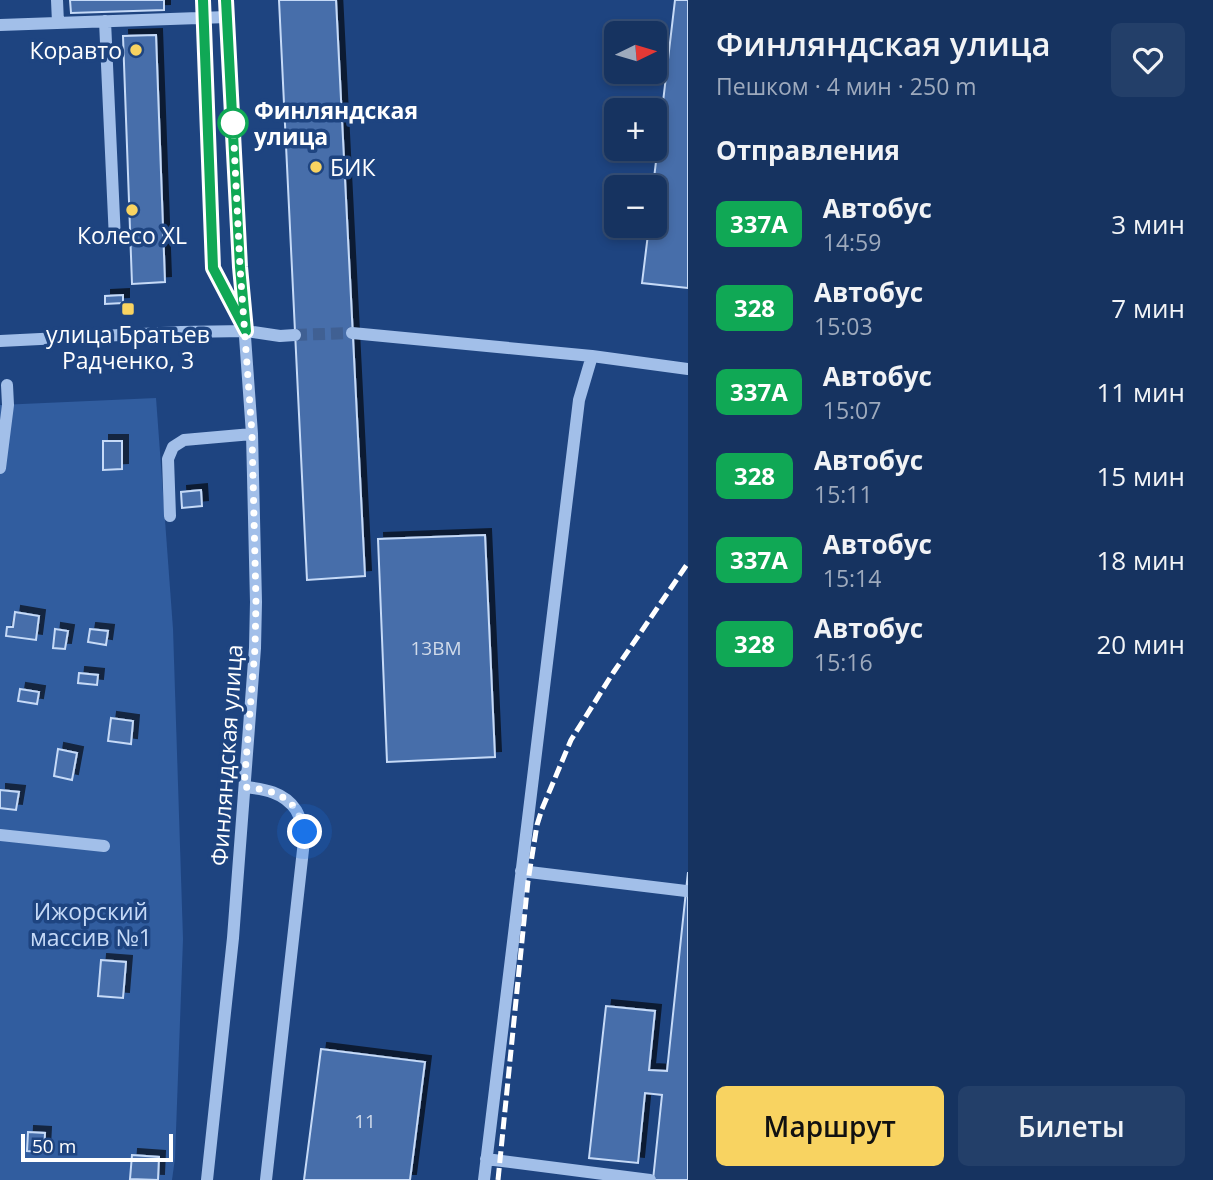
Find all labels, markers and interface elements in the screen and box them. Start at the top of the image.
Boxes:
north arrow [604,21,667,84]
map controls [604,21,667,238]
text: Финляндская улица [716,21,1051,66]
button: heart [1111,23,1185,97]
place label: Коравто [29,34,122,66]
marker: Коравто [128,42,144,58]
text: Пешком · 4 мин · 250 m [716,70,977,102]
place label: Финляндская улица [254,94,418,152]
button: + [604,98,667,161]
marker: Финляндская улица [218,108,248,138]
text: Отправления [716,132,900,168]
place label: БИК [330,151,377,183]
marker: БИК [308,159,324,175]
button: − [604,175,667,238]
text: Автобус [823,190,932,226]
marker: Колесо XL [124,202,140,218]
text: 3 мин [1111,206,1185,242]
text: 337А [730,207,788,240]
place label: Колесо XL [77,219,187,251]
text: 14:59 [823,226,881,258]
text: Автобус [814,274,923,310]
text: 7 мин [1111,290,1185,326]
text: 328 [734,291,775,324]
marker: улица Братьев Радченко, 3 [120,301,136,317]
text: 15:03 [814,310,873,342]
place label: улица Братьев Радченко, 3 [46,318,210,376]
text: Автобус [823,358,932,394]
text: 11 мин [1096,374,1185,410]
text: 337А [730,375,788,408]
text: 15:07 [823,394,881,426]
text: Автобус [814,442,923,478]
text: 15 мин [1096,458,1185,494]
text: 328 [734,459,775,492]
text: 15:11 [814,478,873,510]
text: Автобус [823,526,932,562]
text: 18 мин [1096,542,1185,578]
text: 337А [730,543,788,576]
text: 15:14 [823,562,881,594]
text: Автобус [814,610,923,646]
text: 20 мин [1096,626,1185,662]
text: 328 [734,627,775,660]
house number: 13ВМ [410,635,462,661]
street label: Финляндская улица [202,643,250,867]
text: 15:16 [814,646,873,678]
your location [287,814,322,849]
park label: Ижорский массив №1 [30,895,152,953]
button: Маршрут [716,1086,944,1166]
button: Билеты [958,1086,1185,1166]
house number: 11 [354,1108,376,1134]
scale bar [21,1131,173,1163]
text: 50 m [32,1133,76,1159]

